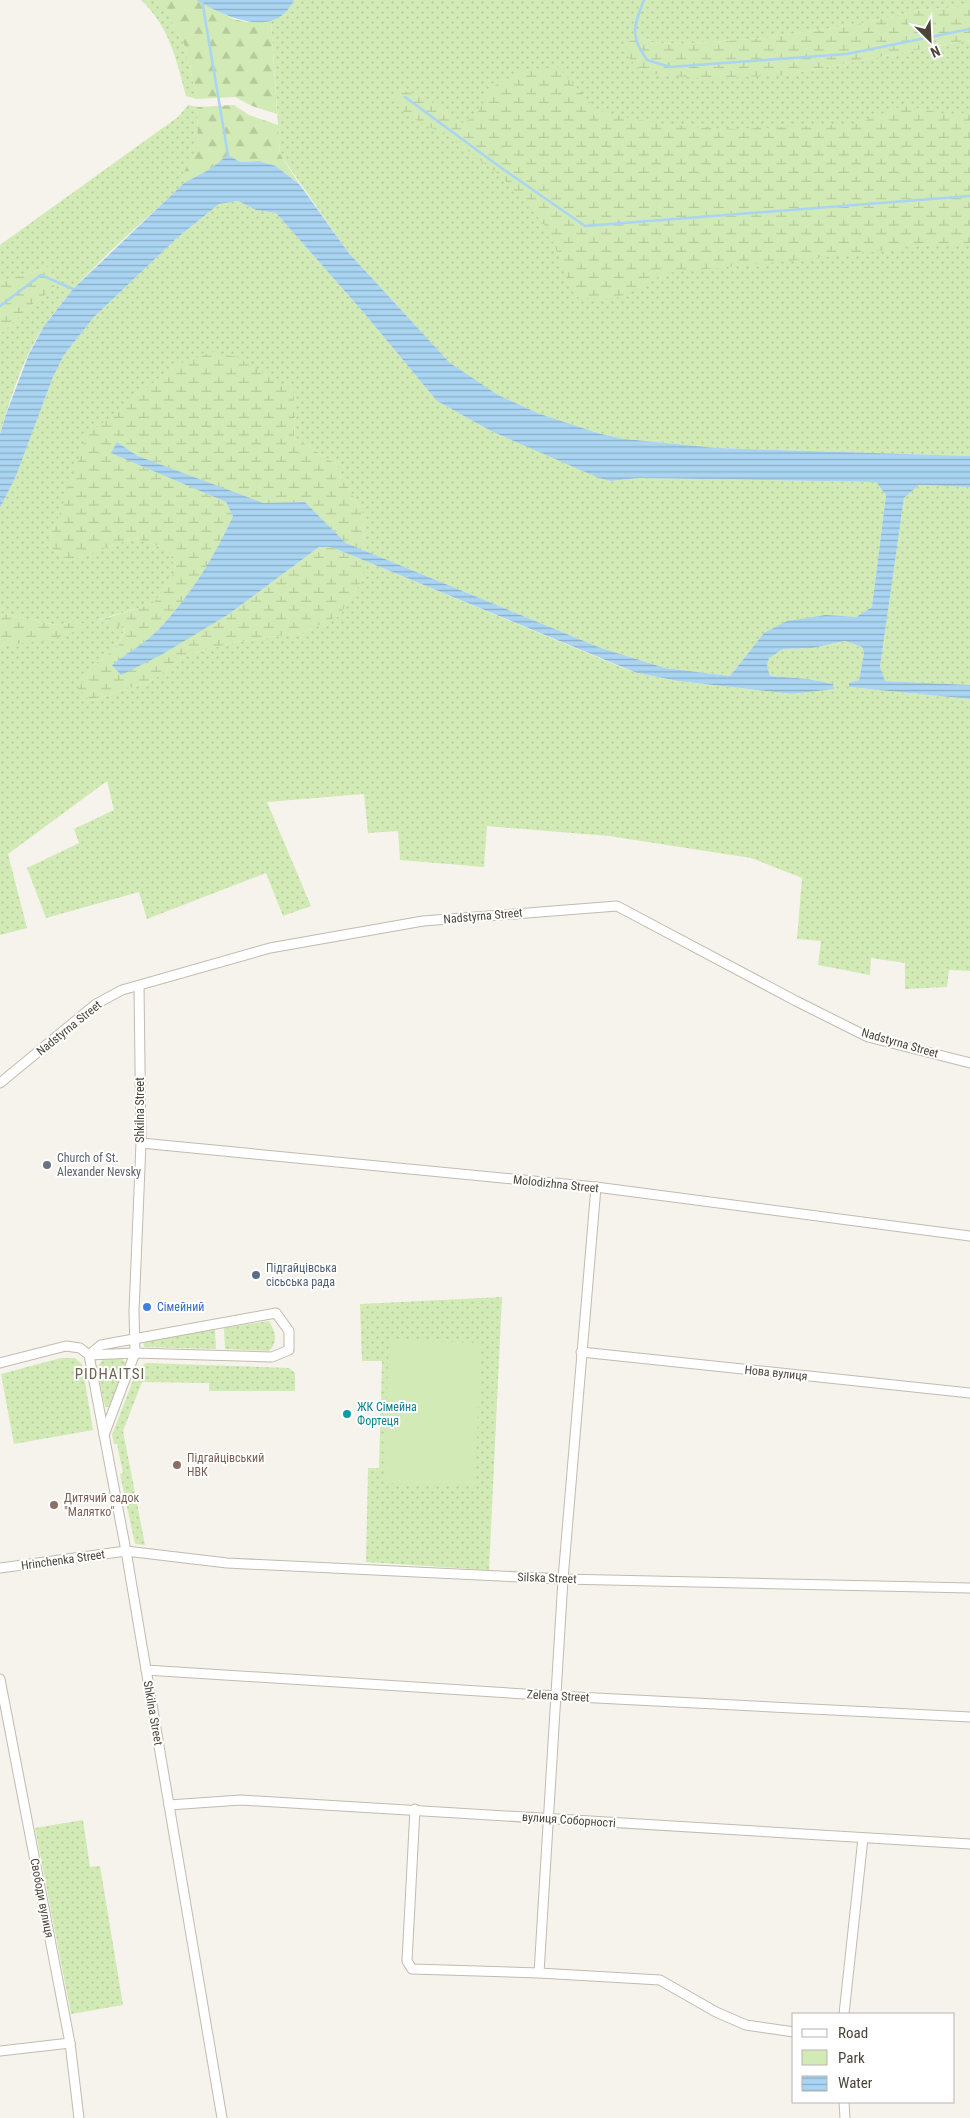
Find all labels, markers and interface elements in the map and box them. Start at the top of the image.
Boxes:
north arrow [905,15,955,65]
text: N [928,43,942,61]
street label: Nadstyrna Street [443,906,524,926]
street label: Nadstyrna Street [34,997,105,1058]
street label: Nadstyrna Street [860,1025,940,1061]
street label: Shkilna Street [133,1077,147,1143]
place label: Church of St. Alexander Nevsky [57,1151,141,1179]
marker: Church of St. Alexander Nevsky [41,1159,53,1171]
street label: Molodizhna Street [512,1173,600,1196]
place label: Підгайцівська сісьська рада [266,1261,337,1289]
marker: Підгайцівська сісьська рада [250,1269,262,1281]
place label: Сімейний [157,1300,204,1314]
marker: Сімейний [141,1301,153,1313]
street label: Нова вулиця [744,1363,808,1383]
district label: PIDHAITSI [75,1365,145,1383]
place label: ЖК Сімейна Фортеця [357,1400,417,1428]
marker: ЖК Сімейна Фортеця [341,1408,353,1420]
place label: Підгайцівський НВК [187,1451,264,1479]
marker: Підгайцівський НВК [171,1459,183,1471]
place label: Дитячий садок "Малятко" [64,1491,139,1519]
marker: Дитячий садок "Малятко" [48,1499,60,1511]
street label: Hrinchenka Street [20,1547,106,1573]
street label: Silska Street [517,1570,577,1586]
street label: Shkilna Street [140,1680,166,1747]
street label: Zelena Street [526,1687,590,1705]
street label: вулиця Соборності [522,1810,616,1830]
street label: Свободи вулиця [27,1857,57,1939]
legend [792,2013,955,2103]
text: Road [838,2024,868,2042]
text: Park [838,2049,865,2067]
text: Water [838,2074,873,2092]

